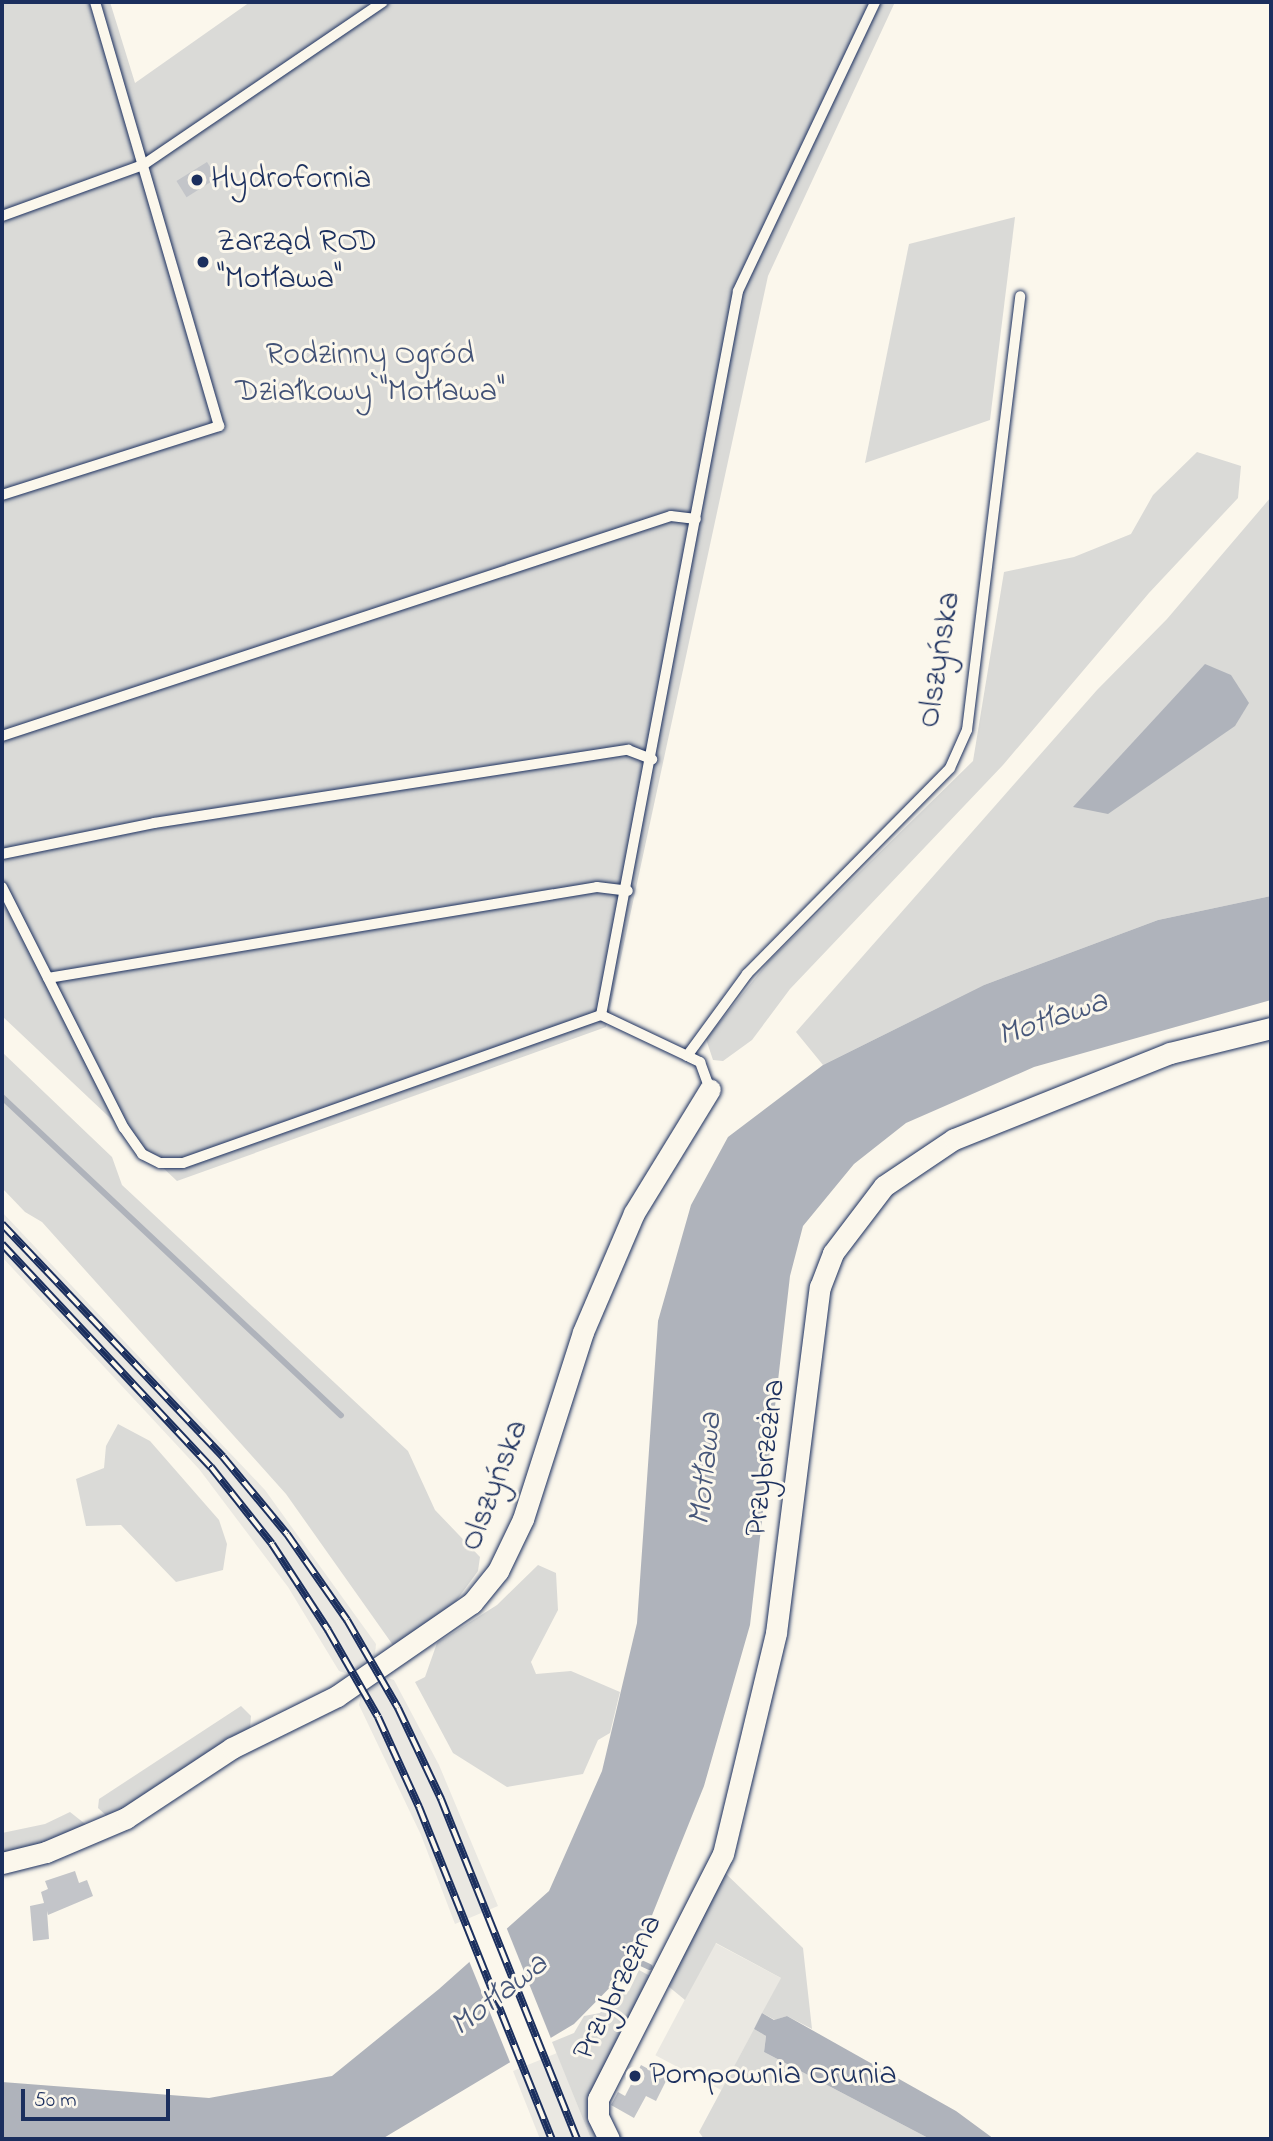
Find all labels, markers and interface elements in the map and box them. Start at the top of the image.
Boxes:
place label: Hydrofornia [211,161,371,199]
marker: Hydrofornia [189,172,205,188]
place label: Zarząd ROD "Motława" [217,225,377,300]
marker: Zarząd ROD "Motława" [195,254,211,270]
park label: Rodzinny Ogród Działkowy "Motława" [235,338,505,413]
street label: Olszyńska [911,589,971,731]
water label: Motława [993,983,1113,1057]
street label: Przybrzeżna [738,1377,796,1539]
water label: Motława [681,1411,733,1527]
street label: Olszyńska [453,1415,539,1557]
street label: Przybrzeżna [566,1909,672,2067]
water label: Motława [443,1946,557,2046]
place label: Pompownia Orunia [649,2057,897,2095]
marker: Pompownia Orunia [627,2068,643,2084]
scale bar [24,2074,173,2118]
text: 50 m [34,2086,77,2116]

